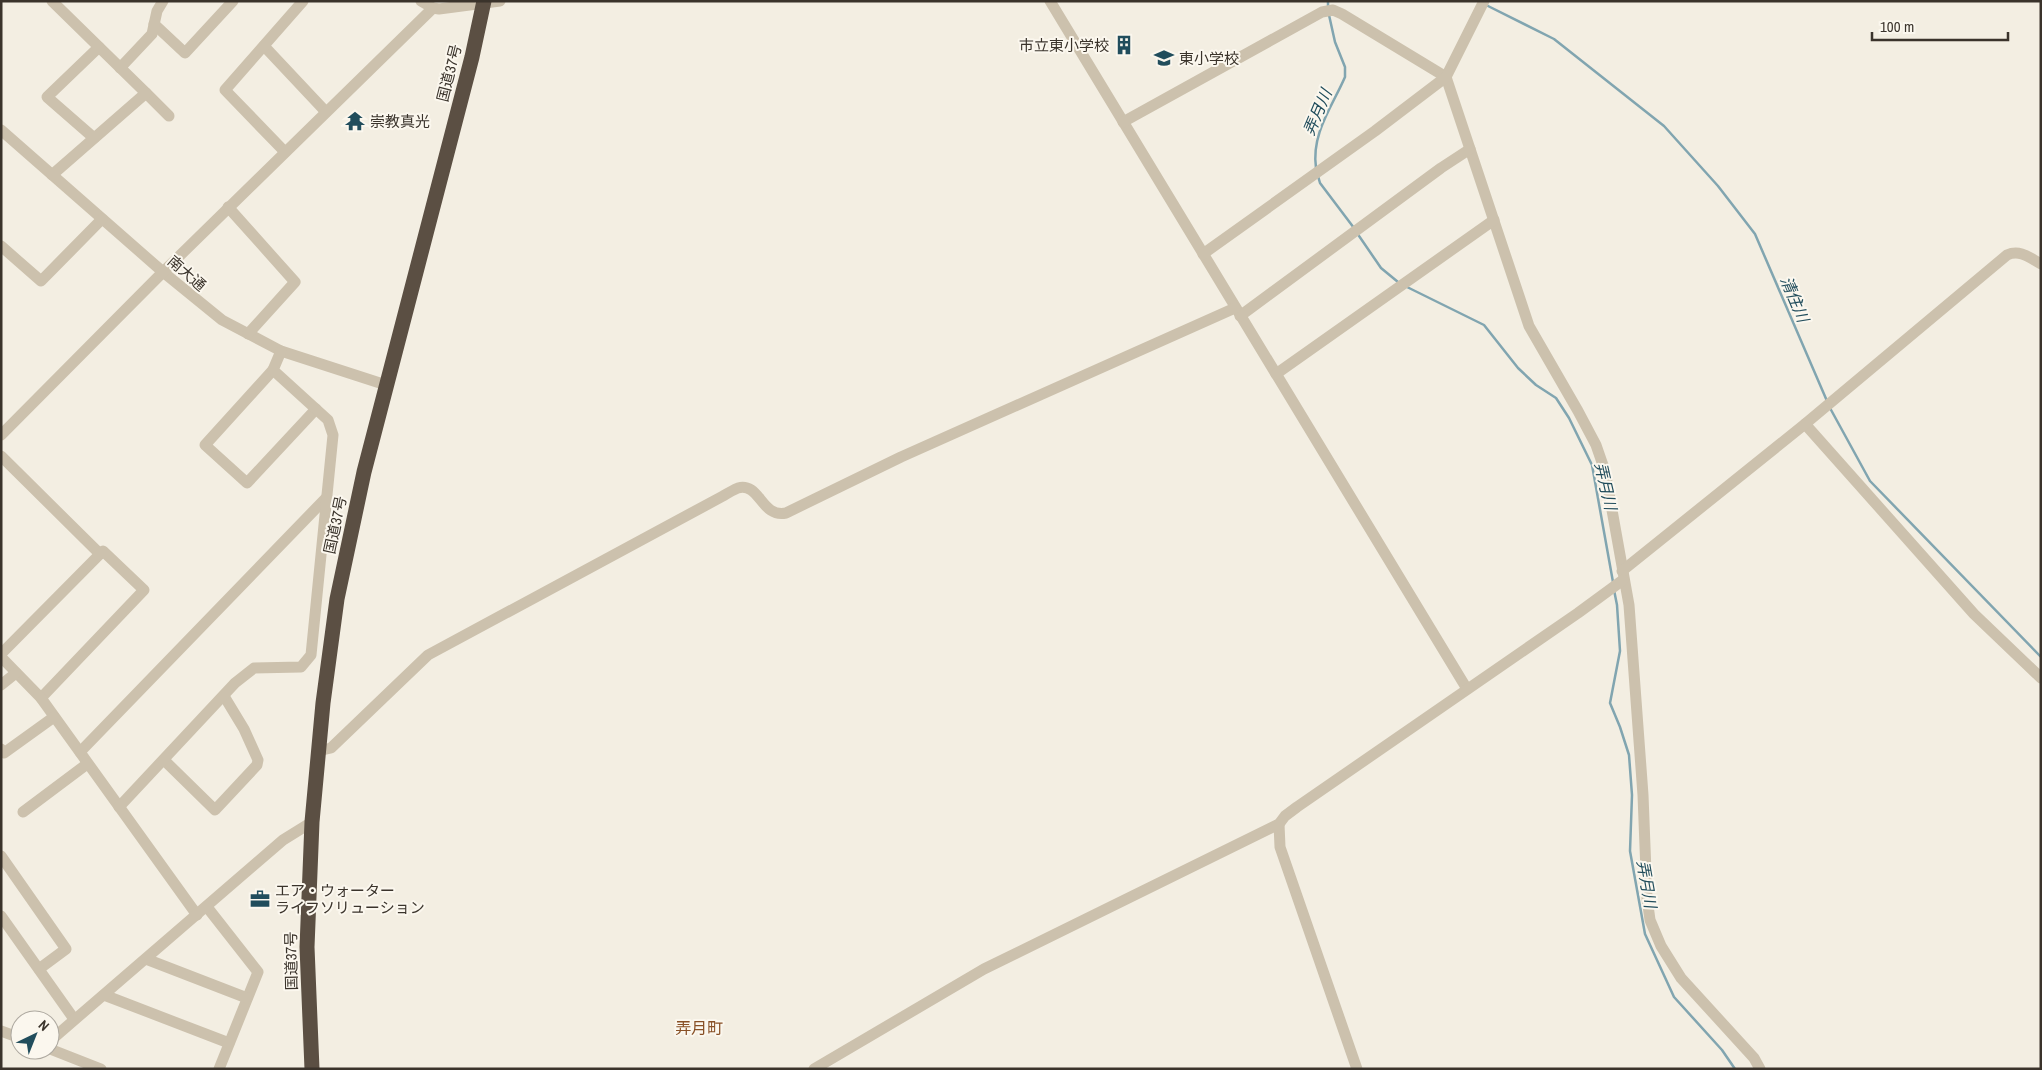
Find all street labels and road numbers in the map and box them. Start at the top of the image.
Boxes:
street label: 国道37号 [432,42,466,104]
street label: 南大通 [163,250,211,296]
street label: 国道37号 [319,494,351,556]
street label: 国道37号 [280,931,302,991]

